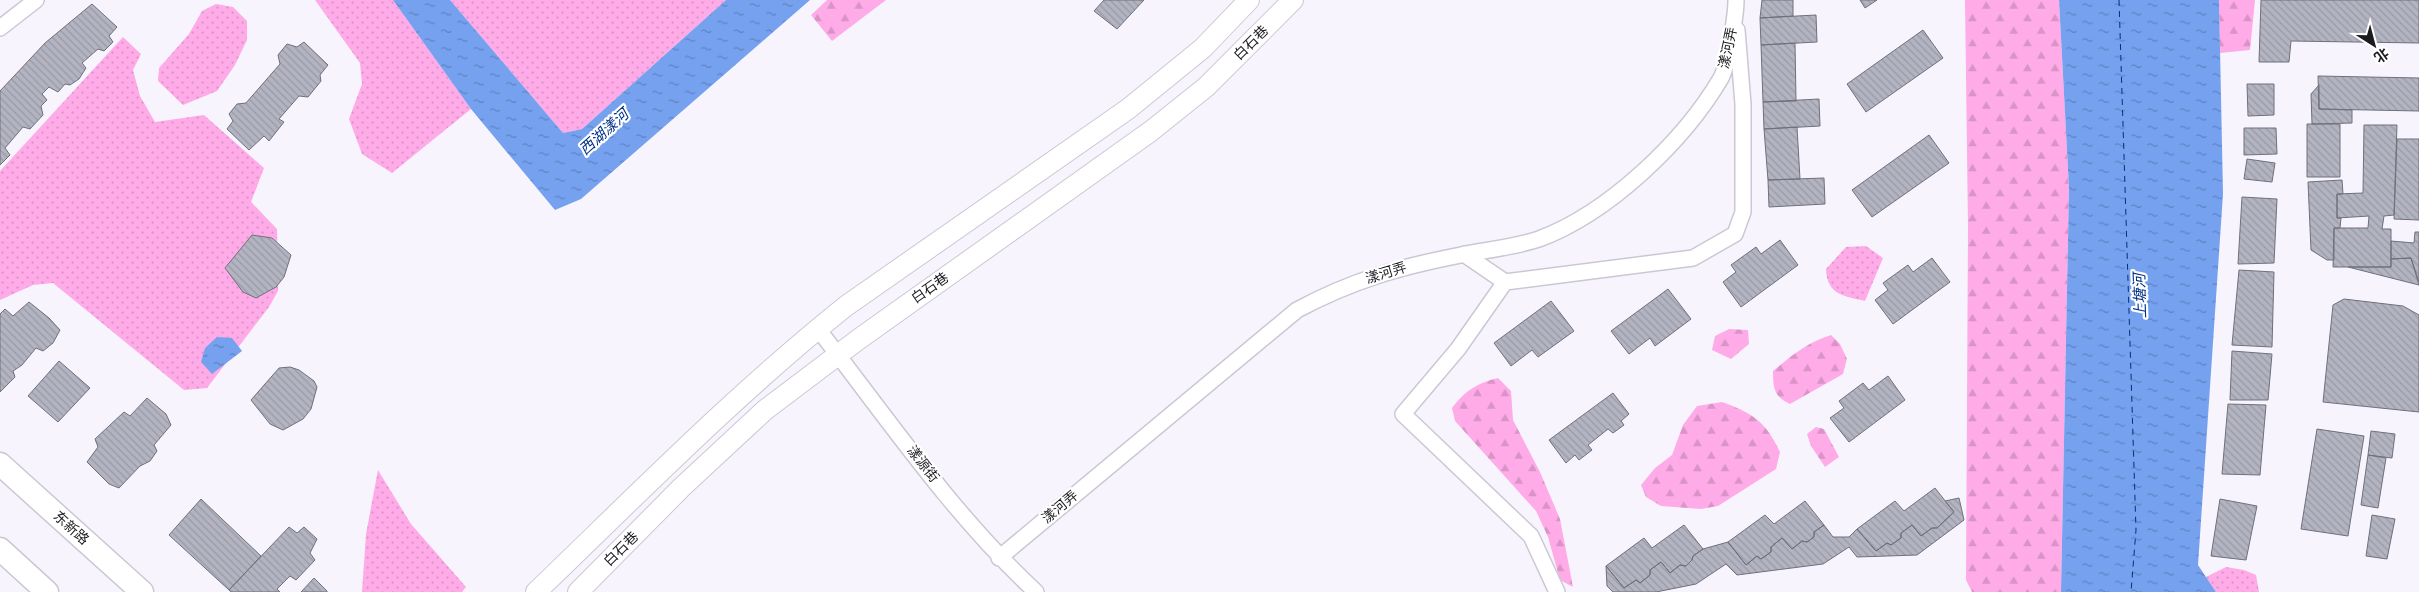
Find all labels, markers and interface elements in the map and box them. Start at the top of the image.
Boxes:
north arrow [2349,20,2399,70]
street label: 白石巷 [1230,22,1272,64]
street label: 漾河弄 [1715,26,1741,70]
text: 北 [2371,44,2392,66]
water label: 西湖漾河 [576,103,635,159]
street label: 漾河弄 [1363,259,1409,287]
street label: 白石巷 [908,269,952,307]
water label: 上塘河 [2130,270,2150,319]
street label: 漾源街 [903,442,943,486]
street label: 漾河弄 [1038,487,1082,527]
street label: 东新路 [50,508,92,548]
street label: 白石巷 [600,528,642,570]

